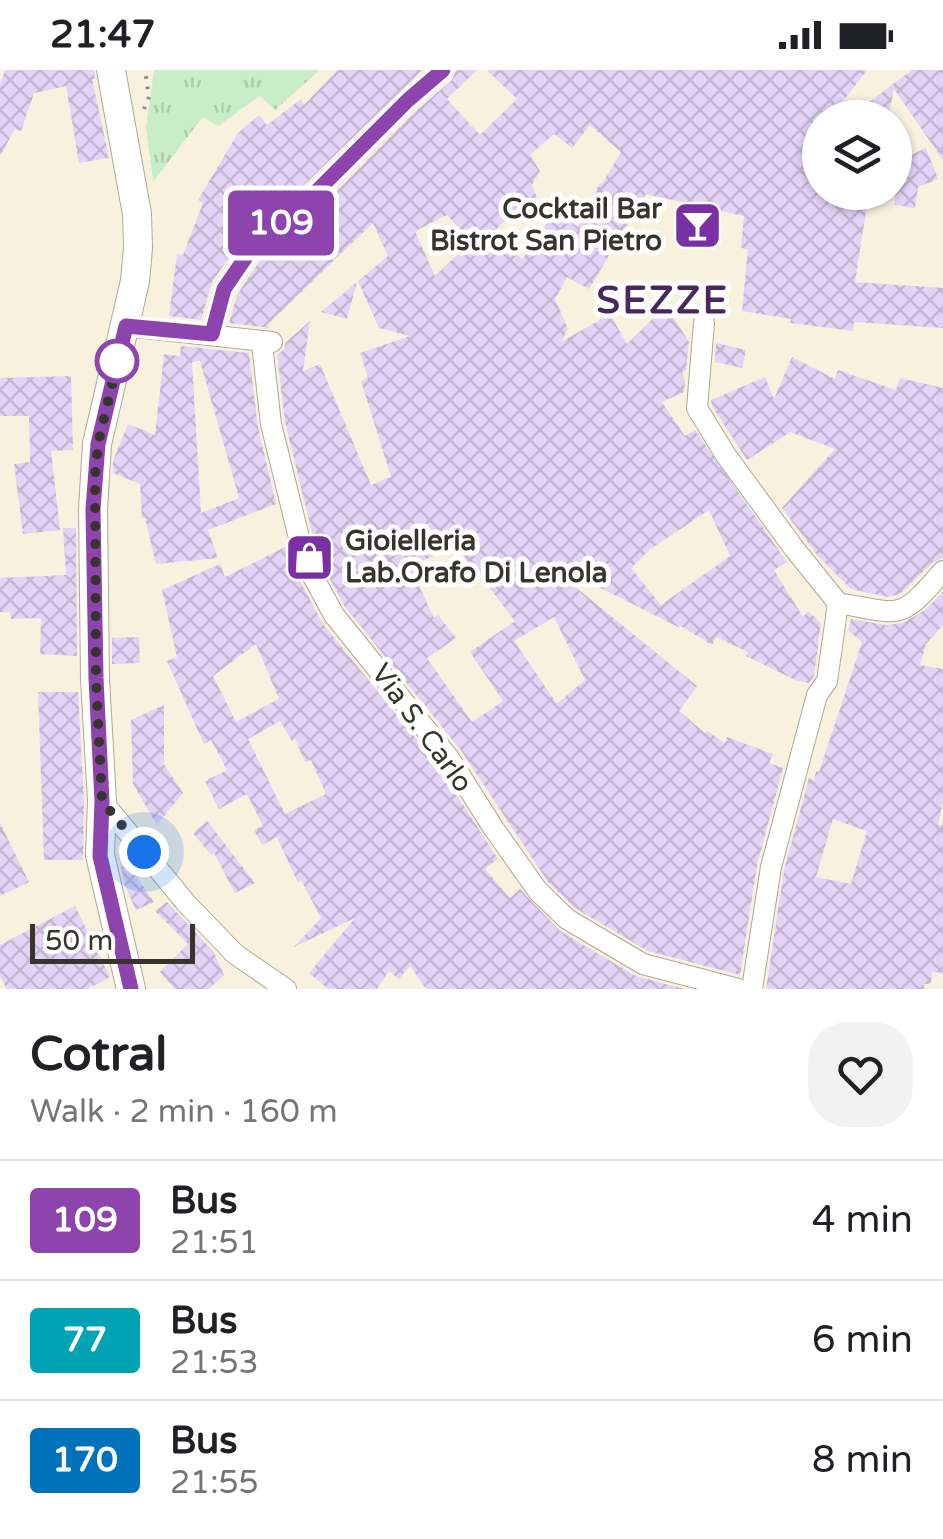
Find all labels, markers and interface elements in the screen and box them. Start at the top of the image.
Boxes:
text: 21:47 [50,12,155,58]
map controls [802,100,912,210]
button: layers [802,100,912,210]
line badge: 109 [224,190,338,256]
place label: Cocktail Bar Bistrot San Pietro [430,192,663,258]
bar icon: Cocktail Bar Bistrot San Pietro [671,199,723,251]
text: 109 [248,202,314,244]
district label: SEZZE [597,278,729,324]
unlabelled marker [96,340,138,382]
place label: Gioielleria Lab.Orafo Di Lenola [345,524,607,590]
shop icon: Gioielleria Lab.Orafo Di Lenola [284,531,336,583]
street label: Via S. Carlo [364,657,480,799]
your location [119,827,169,877]
scale bar [30,919,195,964]
text: 50 m [45,924,113,958]
button: heart [808,1022,913,1127]
text: Cotral [30,1026,167,1084]
text: Walk · 2 min · 160 m [30,1093,338,1131]
text: Bus [170,1178,237,1224]
text: 4 min [812,1197,913,1243]
text: 109 [52,1199,118,1241]
text: 21:51 [170,1224,259,1262]
text: Bus [170,1298,237,1344]
text: 6 min [812,1317,913,1363]
text: 77 [63,1319,107,1361]
text: 21:53 [170,1344,259,1382]
text: Bus [170,1418,237,1464]
text: 8 min [812,1437,913,1483]
text: 170 [52,1439,118,1481]
text: 21:55 [170,1464,259,1502]

